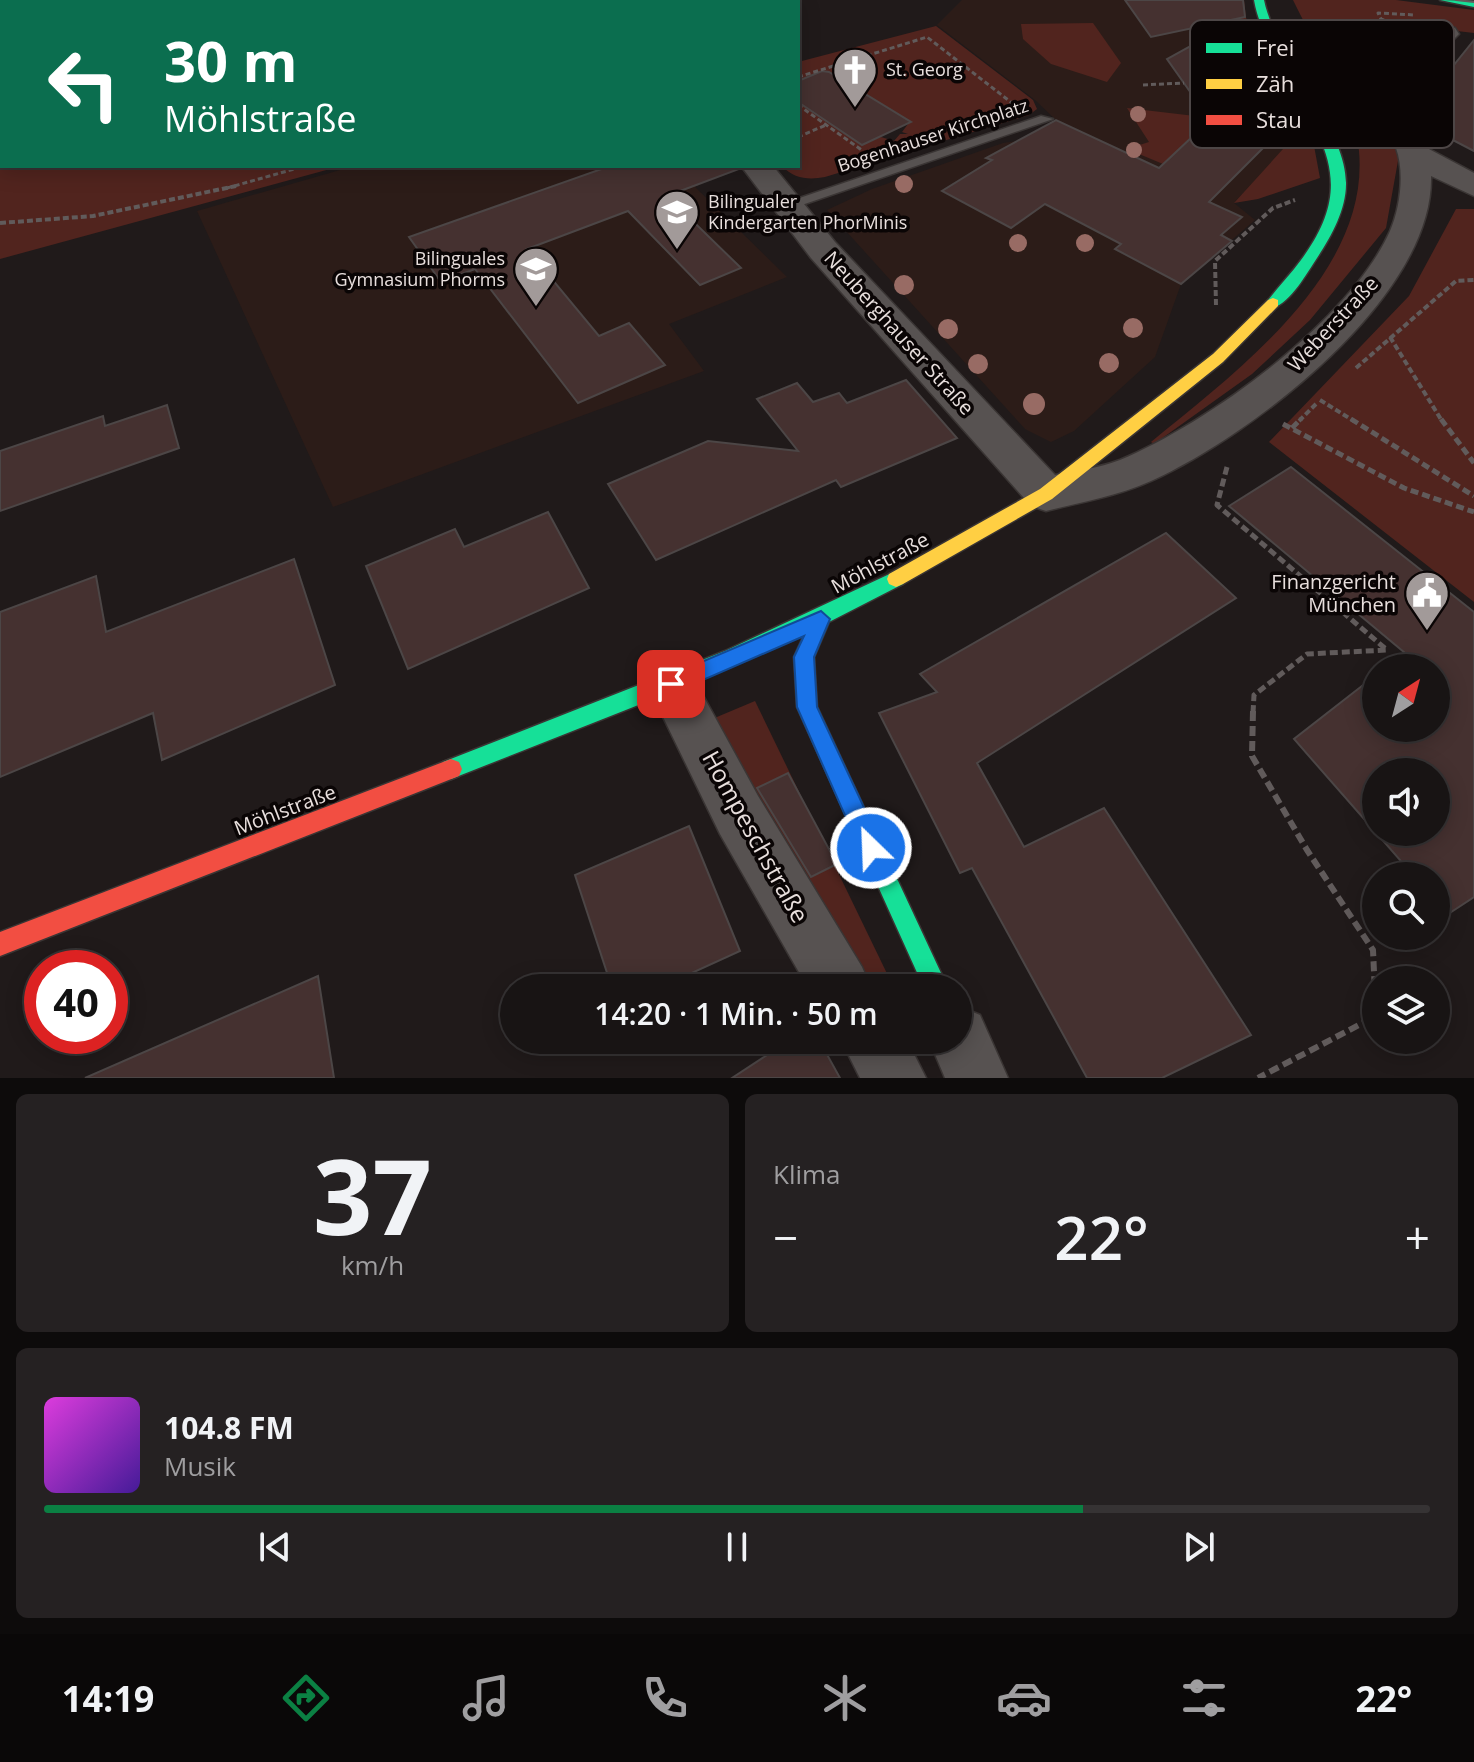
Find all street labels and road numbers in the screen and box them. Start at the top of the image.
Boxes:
street label: Bogenhauser Kirchplatz [834,93,1031,177]
street label: Neuberghauser Straße [818,245,980,420]
street label: Weberstraße [1282,270,1384,377]
street label: Möhlstraße [826,526,933,600]
street label: Hompeschstraße [695,744,817,928]
street label: Möhlstraße [230,778,340,841]

